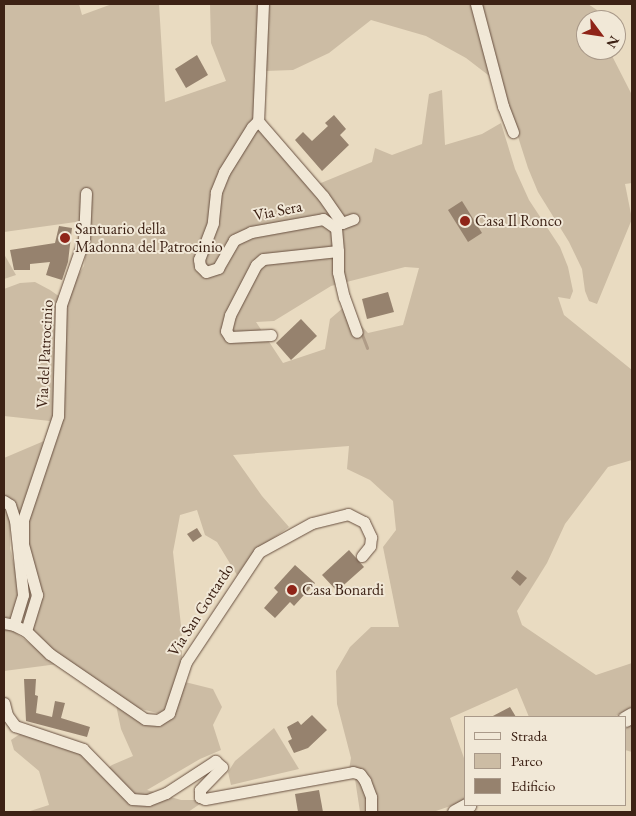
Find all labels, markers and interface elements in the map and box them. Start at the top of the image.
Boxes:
north arrow [576,10,626,60]
text: N [602,33,624,52]
street label: Via Sera [252,197,304,225]
place label: Casa Il Ronco [475,211,562,231]
marker: Casa Il Ronco [459,215,471,227]
place label: Santuario della Madonna del Patrocinio [75,219,223,257]
marker: Santuario della Madonna del Patrocinio [59,232,71,244]
street label: Via del Patrocinio [33,299,57,409]
street label: Via San Gottardo [164,560,238,660]
place label: Casa Bonardi [302,580,384,600]
marker: Casa Bonardi [286,584,298,596]
legend [464,716,626,806]
text: Strada [511,726,547,745]
text: Parco [511,751,543,770]
text: Edificio [511,776,555,795]

